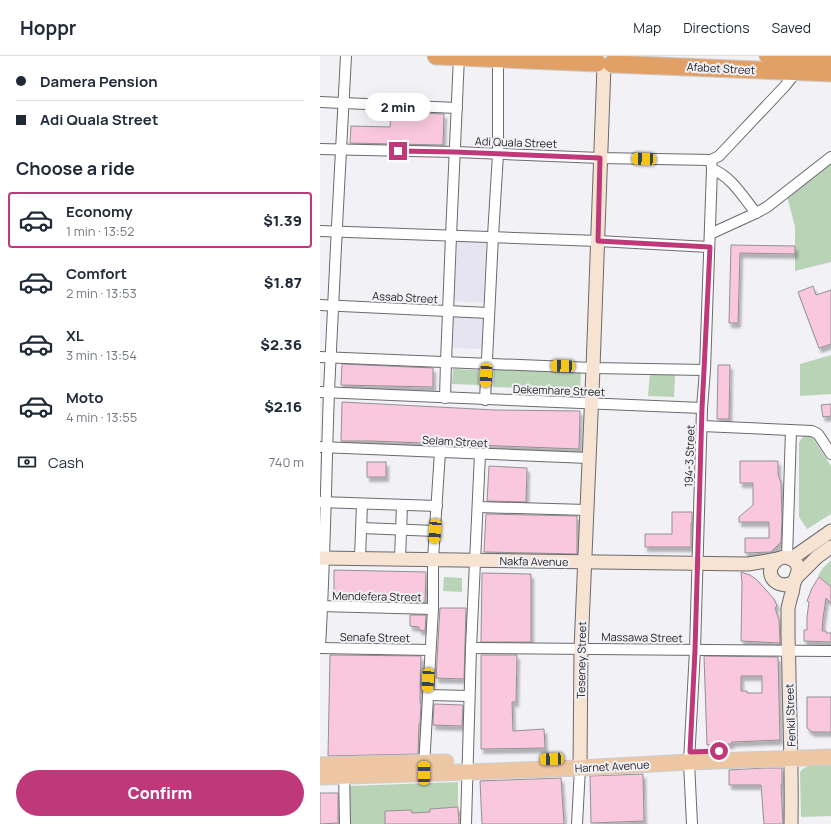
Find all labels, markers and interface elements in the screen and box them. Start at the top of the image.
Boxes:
text: Hoppr [20,15,76,41]
text: Map [633,18,661,37]
text: Directions [683,18,750,37]
text: Saved [772,18,811,37]
street label: Afabet Street [686,59,756,77]
text: Damera Pension [40,71,158,92]
callout: 2 min [365,93,431,121]
text: 2 min [381,98,415,116]
text: Adi Quala Street [40,109,158,130]
street label: Adi Quala Street [475,133,557,151]
route end [389,142,407,160]
car [632,153,656,165]
text: Choose a ride [16,156,135,180]
text: Economy [66,201,133,222]
icon: car [18,202,54,238]
text: $1.39 [263,210,302,231]
text: 1 min · 13:52 [66,222,134,240]
text: Comfort [66,263,127,284]
icon: car [18,264,54,300]
text: $1.87 [264,272,302,293]
text: 2 min · 13:53 [66,284,137,302]
street label: Assab Street [372,288,438,306]
text: XL [66,325,84,346]
icon: car [18,326,54,362]
text: $2.36 [260,334,302,355]
text: 3 min · 13:54 [66,346,137,364]
car [551,360,575,372]
car [479,363,493,387]
street label: Dekemhare Street [513,381,605,399]
text: Moto [66,387,103,408]
icon: car [18,388,54,424]
text: $2.16 [264,396,302,417]
text: 4 min · 13:55 [66,408,137,426]
street label: 194-3 Street [680,424,698,488]
street label: Selam Street [422,432,488,450]
icon: cash [16,451,38,473]
text: Cash [48,452,84,473]
text: 740 m [269,453,304,471]
car [428,519,442,543]
street label: Nakfa Avenue [499,553,569,569]
street label: Mendefera Street [332,588,422,604]
street label: Teseney Street [573,621,589,699]
street label: Senafe Street [340,629,410,645]
street label: Massawa Street [601,629,683,645]
car [421,668,435,692]
street label: Fenkil Street [781,683,799,747]
route start [710,742,728,760]
car [540,753,564,765]
street label: Harnet Avenue [574,757,650,775]
car [418,761,430,785]
button: Confirm [16,770,304,816]

